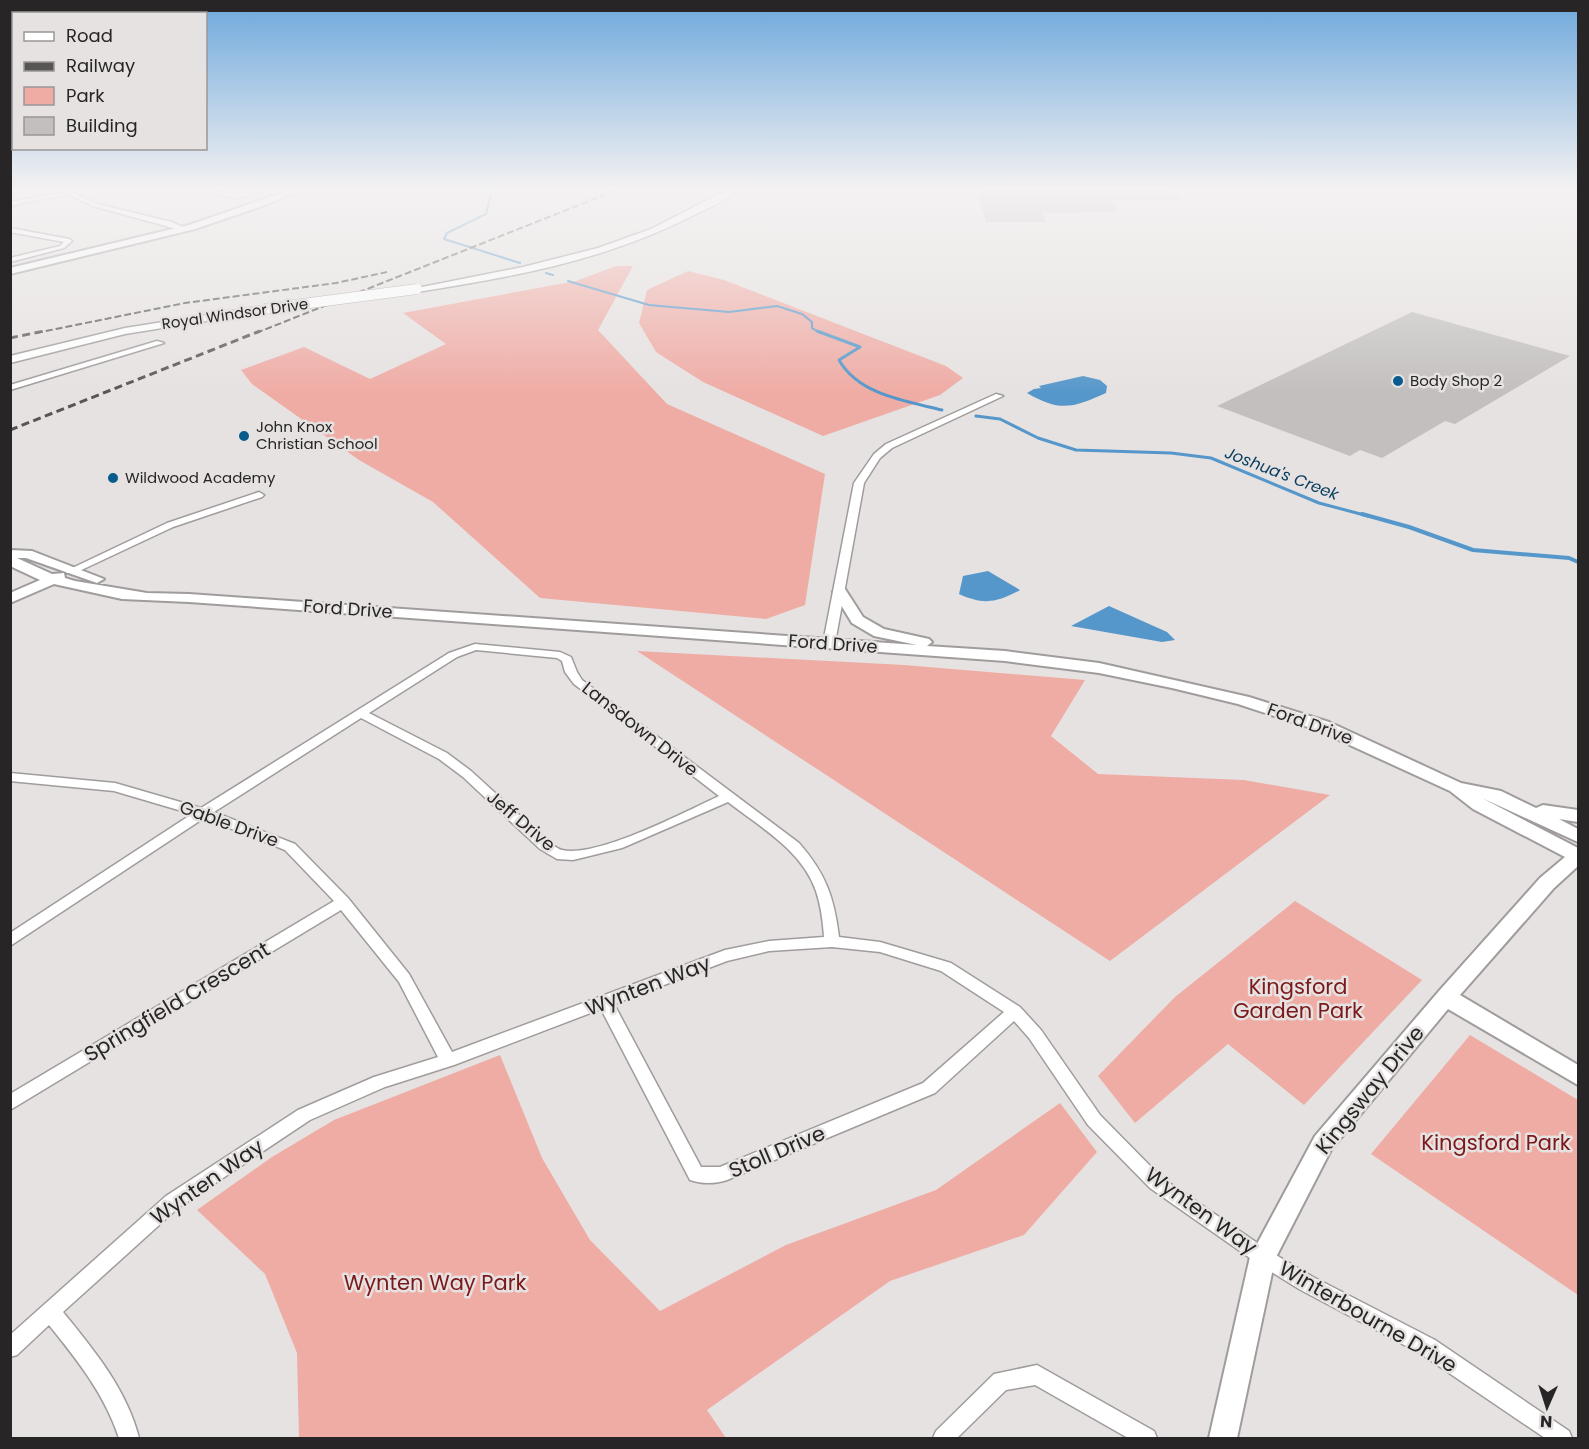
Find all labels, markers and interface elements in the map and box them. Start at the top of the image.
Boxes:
legend [12,12,207,150]
text: Road [66,23,113,48]
text: Railway [66,53,135,78]
text: Park [66,83,105,108]
text: Building [66,113,138,138]
street label: Royal Windsor Drive [160,293,310,334]
place label: Body Shop 2 [1410,370,1502,391]
marker: Body Shop 2 [1391,374,1405,388]
place label: John Knox Christian School [256,416,378,454]
marker: John Knox Christian School [237,429,251,443]
water label: Joshua's Creek [1221,441,1343,506]
place label: Wildwood Academy [125,467,276,488]
marker: Wildwood Academy [106,471,120,485]
street label: Ford Drive [303,593,394,624]
street label: Ford Drive [788,628,879,659]
street label: Lansdown Drive [577,675,703,782]
street label: Ford Drive [1264,696,1356,751]
street label: Jeff Drive [482,785,561,857]
street label: Gable Drive [176,794,282,853]
street label: Springfield Crescent [78,935,275,1069]
street label: Wynten Way [581,948,715,1023]
park label: Kingsford Garden Park [1233,972,1363,1025]
street label: Kingsway Drive [1309,1019,1431,1160]
street label: Stoll Drive [724,1118,829,1185]
park label: Kingsford Park [1421,1128,1571,1157]
street label: Wynten Way [144,1132,269,1231]
street label: Wynten Way [1139,1160,1263,1261]
street label: Winterbourne Drive [1274,1254,1463,1379]
park label: Wynten Way Park [344,1268,526,1297]
north arrow [1517,1377,1577,1437]
text: N [1540,1410,1553,1433]

